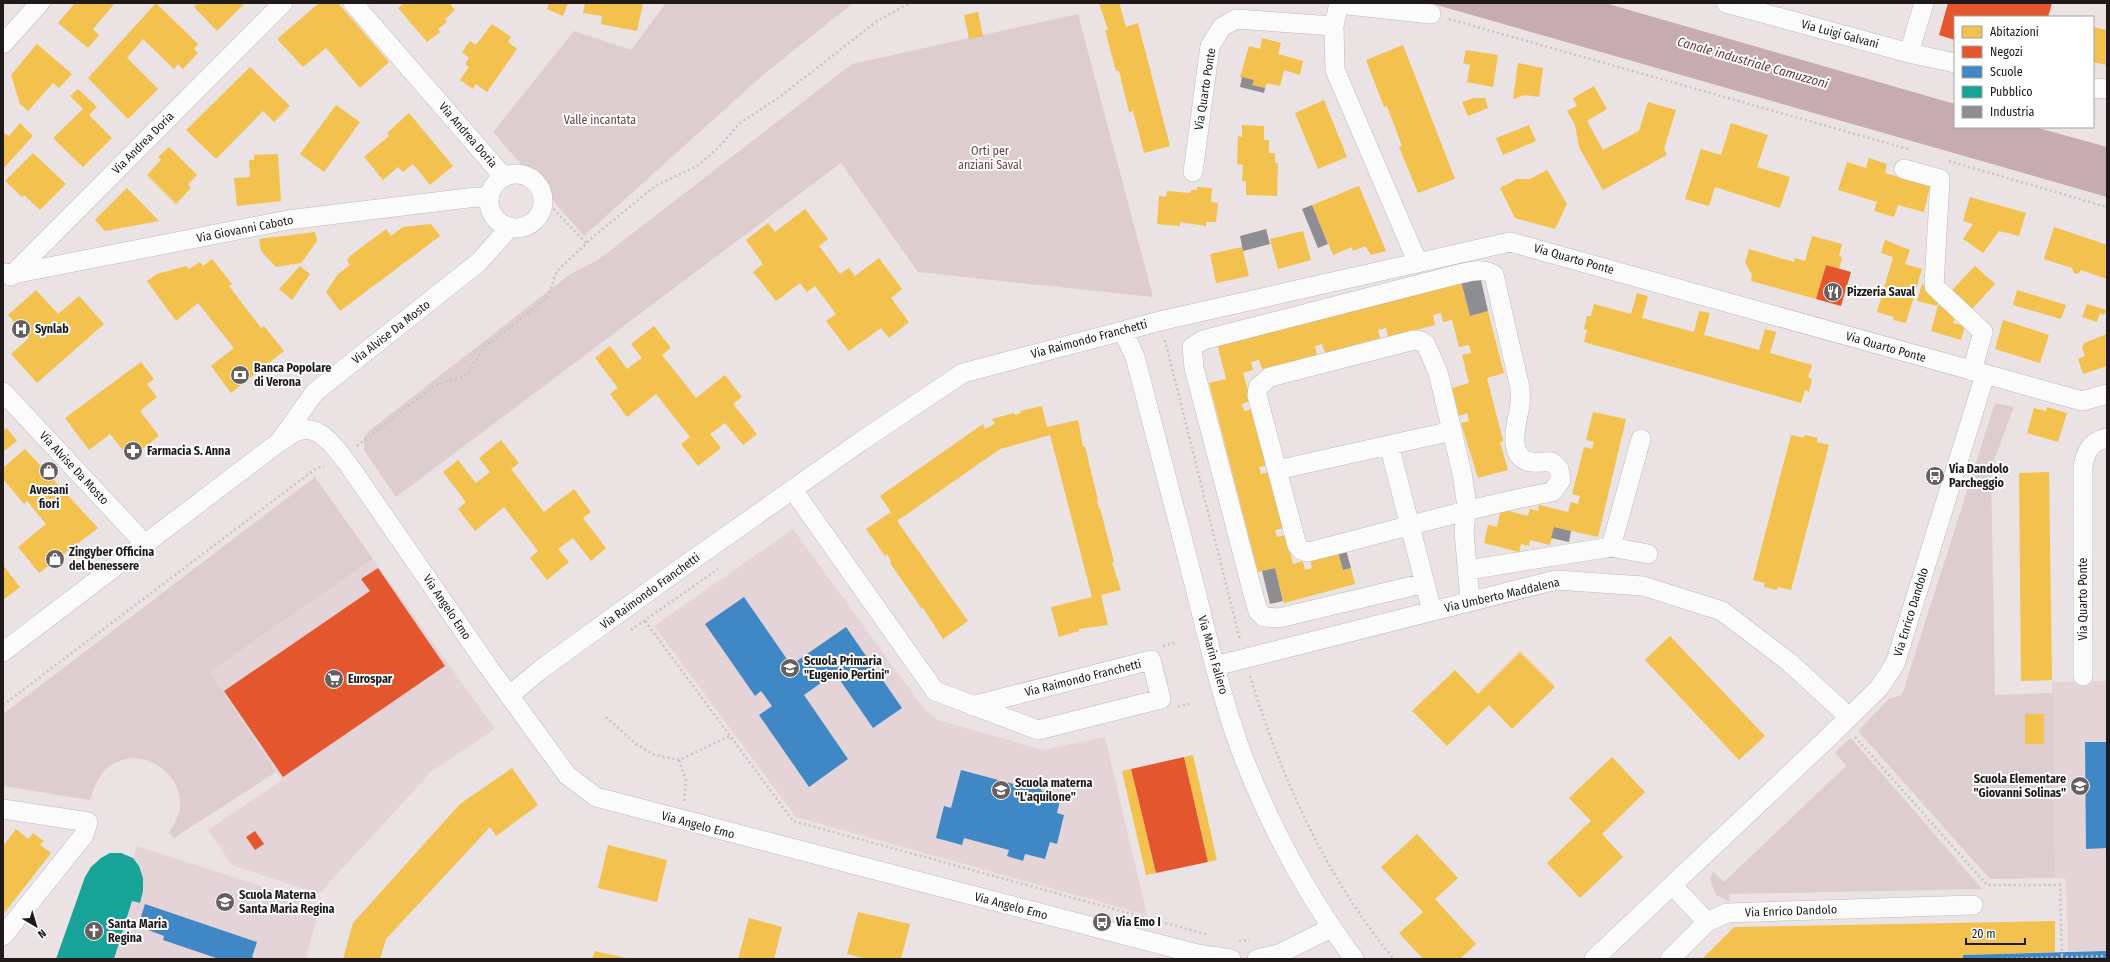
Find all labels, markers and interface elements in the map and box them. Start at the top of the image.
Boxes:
legend [1954,16,2094,128]
street label: Via Luigi Galvani [1800,17,1880,51]
text: Abitazioni [1990,25,2039,39]
water label: Canale industriale Camuzzoni [1676,34,1831,91]
text: Negozi [1990,45,2023,59]
street label: Via Quarto Ponte [1192,47,1218,131]
text: Scuole [1990,65,2023,79]
text: Pubblico [1990,85,2032,99]
street label: Via Andrea Doria [436,100,500,170]
text: Industria [1990,105,2034,119]
street label: Via Andrea Doria [109,109,177,177]
park label: Valle incantata [564,113,636,127]
park label: Orti per anziani Saval [958,144,1022,172]
street label: Via Giovanni Caboto [195,213,295,245]
street label: Via Quarto Ponte [1532,241,1616,277]
restaurant icon: Pizzeria Saval [1822,281,1844,303]
place label: Pizzeria Saval [1847,285,1916,299]
street label: Via Alvise Da Mosto [349,297,433,367]
street label: Via Raimondo Franchetti [1029,317,1149,361]
hospital icon: Synlab [10,318,32,340]
place label: Synlab [35,322,69,336]
street label: Via Quarto Ponte [1844,329,1928,365]
place label: Banca Popolare di Verona [254,361,331,389]
bank icon: Banca Popolare di Verona [229,364,251,386]
street label: Via Alvise Da Mosto [36,428,112,508]
pharmacy icon: Farmacia S. Anna [122,440,144,462]
place label: Farmacia S. Anna [147,444,230,458]
shop icon: Avesani fiori [38,460,60,482]
place label: Via Dandolo Parcheggio [1948,462,2009,490]
bus stop icon: Via Dandolo Parcheggio [1924,465,1946,487]
place label: Avesani fiori [29,483,68,511]
place label: Zingyber Officina del benessere [69,545,154,573]
shop icon: Zingyber Officina del benessere [44,548,66,570]
street label: Via Raimondo Franchetti [597,550,703,632]
street label: Via Quarto Ponte [2076,558,2090,640]
street label: Via Enrico Dandolo [1891,566,1931,658]
street label: Via Angelo Emo [420,572,474,642]
street label: Via Umberto Maddalena [1443,575,1561,615]
street label: Via Marin Faliero [1195,614,1231,696]
place label: Scuola Primaria "Eugenio Pertini" [804,654,889,682]
school or university icon: Scuola Primaria "Eugenio Pertini" [779,657,801,679]
street label: Via Raimondo Franchetti [1023,657,1143,699]
supermarket icon: Eurospar [323,668,345,690]
place label: Eurospar [348,672,393,686]
place label: Scuola Elementare "Giovanni Solinas" [1973,772,2066,800]
school or university icon: Scuola Elementare "Giovanni Solinas" [2069,775,2091,797]
place label: Scuola materna "L'aquilone" [1015,776,1093,804]
school or university icon: Scuola materna "L'aquilone" [990,779,1012,801]
street label: Via Angelo Emo [660,809,736,841]
place label: Scuola Materna Santa Maria Regina [239,888,335,916]
street label: Via Angelo Emo [973,890,1049,922]
school or university icon: Scuola Materna Santa Maria Regina [214,891,236,913]
street label: Via Enrico Dandolo [1745,902,1837,920]
north arrow [16,906,56,946]
bus stop icon: Via Emo I [1091,911,1113,933]
place label: Via Emo I [1115,915,1161,929]
place label: Santa Maria Regina [108,917,167,945]
church icon: Santa Maria Regina [83,920,105,942]
scale bar [1966,920,2025,946]
text: N [35,926,48,941]
text: 20 m [1972,927,1996,941]

